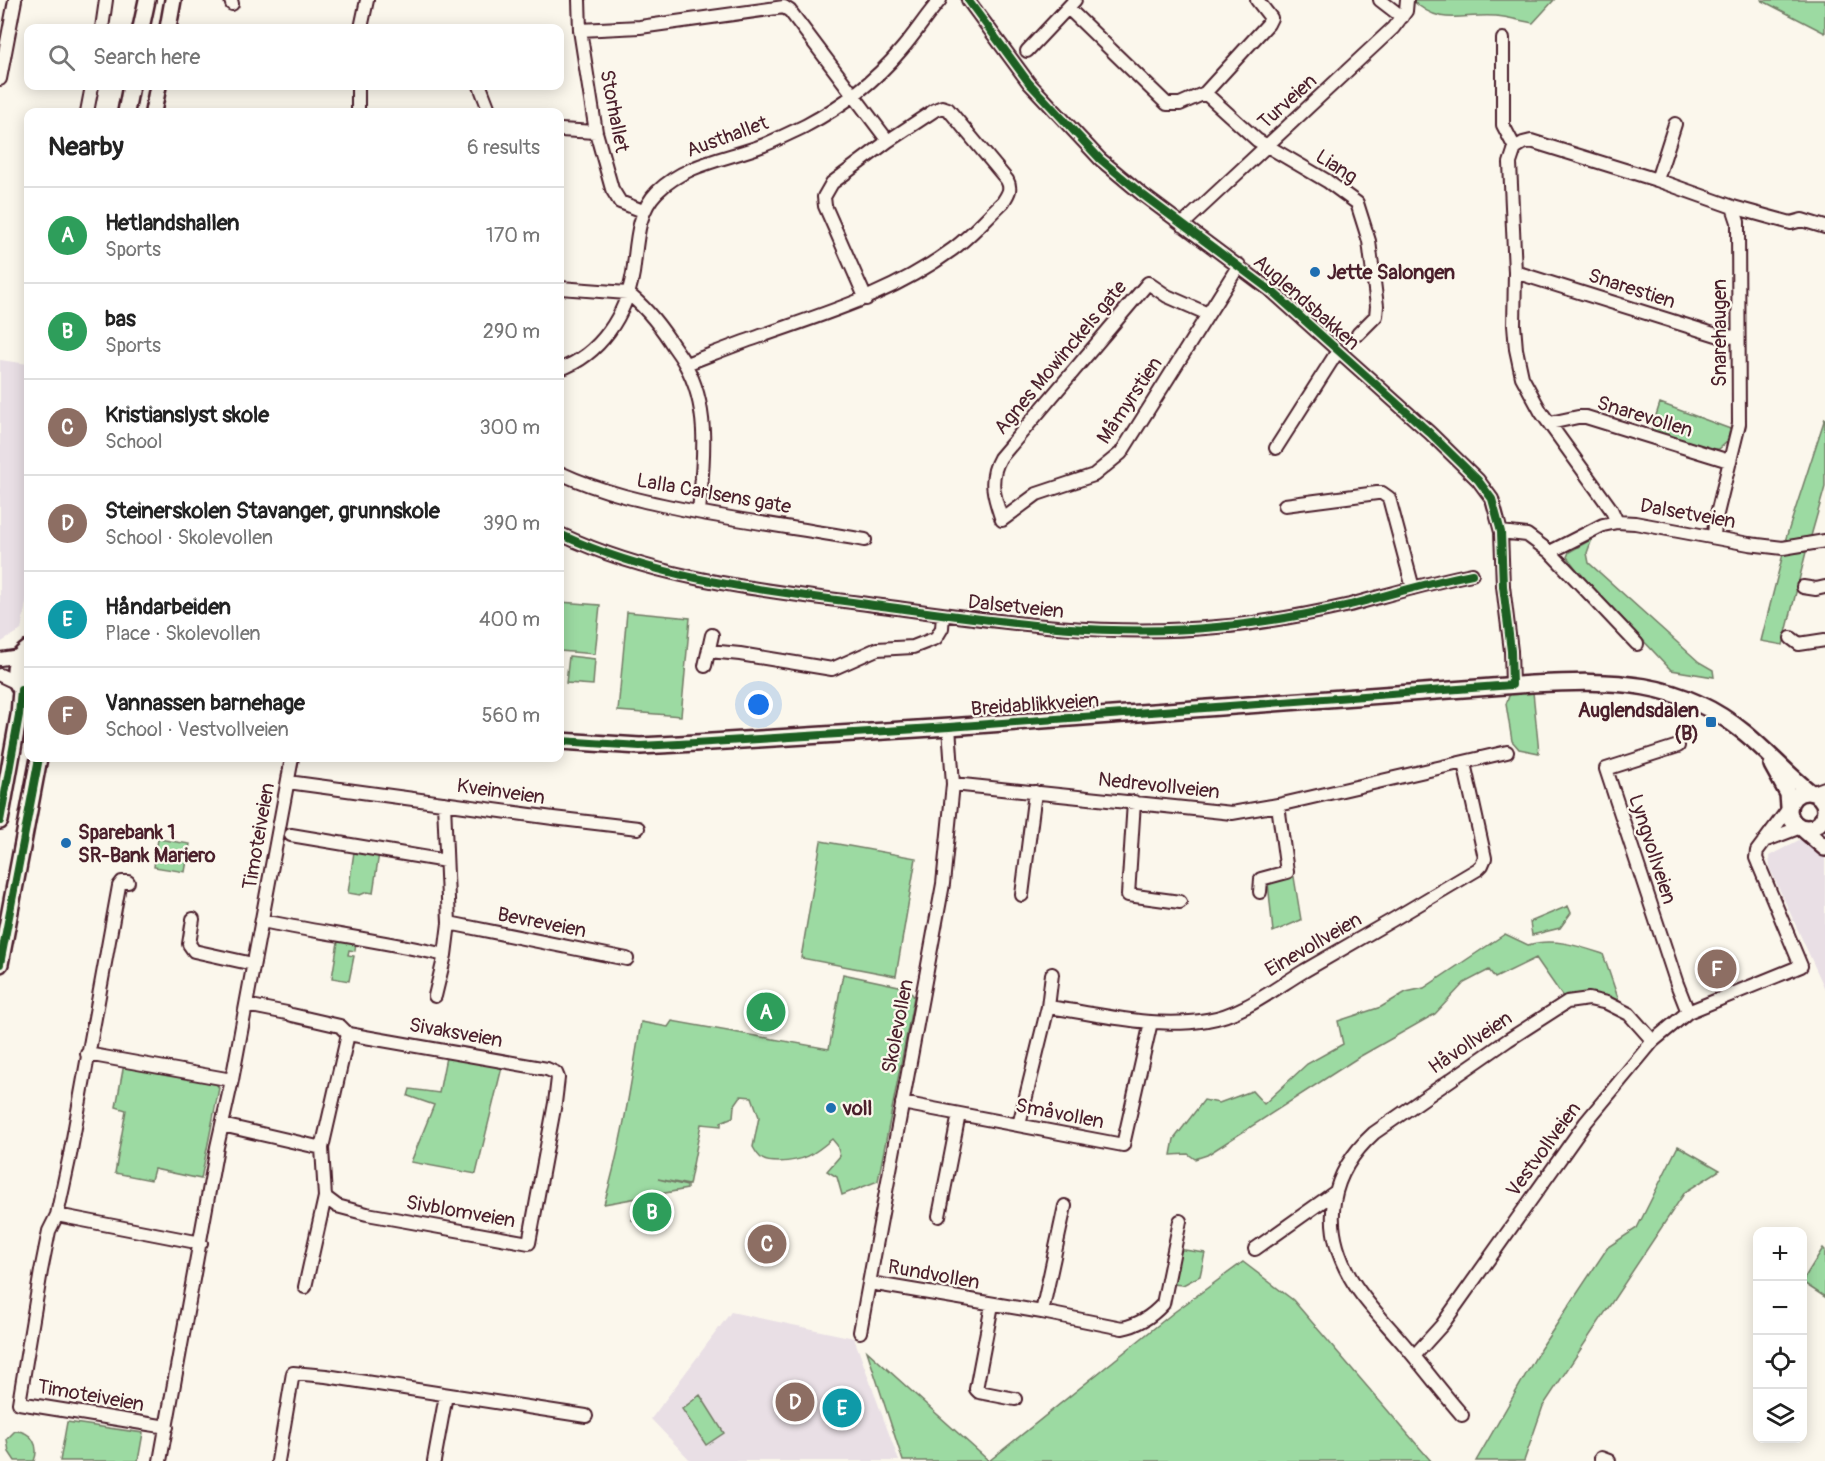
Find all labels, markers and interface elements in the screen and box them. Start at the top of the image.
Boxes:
search box [24,24,564,90]
icon: search [45,41,78,74]
text: Search here [93,43,200,71]
street label: Storhallet [594,68,635,155]
street label: Turveien [1253,68,1322,134]
street label: Austhallet [683,110,772,163]
text: Nearby [48,131,124,163]
text: 6 results [467,135,540,160]
street label: Liang [1311,144,1362,189]
text: Hetlandshallen [105,209,240,237]
text: A [61,223,74,248]
text: 170 m [486,223,540,248]
text: Sports [105,237,161,262]
street label: Auglendsbakken [1248,249,1365,355]
place label: Jette Salongen [1327,260,1455,285]
street label: Snarestien [1585,263,1679,314]
marker: Jette Salongen [1308,265,1322,279]
street label: Agnes Mowinckels gate [989,275,1132,440]
street label: Snarehaugen [1707,279,1732,387]
text: bas [105,305,136,333]
text: B [62,319,73,344]
text: 290 m [483,319,540,344]
text: Sports [105,333,161,358]
street label: Måmyrstien [1091,352,1168,449]
street label: Snarevollen [1594,390,1696,443]
text: Kristianslyst skole [105,401,269,429]
text: C [61,415,74,440]
text: 300 m [479,415,540,440]
text: School [105,429,162,454]
street label: Lalla Carlsens gate [635,468,793,519]
street label: Dalsetveien [1638,493,1738,534]
text: Steinerskolen Stavanger, grunnskole [105,497,440,525]
text: D [61,511,74,536]
text: 390 m [483,511,540,536]
text: School · Skolevollen [105,525,273,550]
street label: Dalsetveien [967,589,1065,624]
text: Håndarbeiden [105,593,231,621]
text: E [62,607,73,632]
text: 400 m [479,607,540,632]
text: Place · Skolevollen [105,621,261,646]
street label: Breidablikkveien [970,688,1100,721]
text: Vannassen barnehage [105,689,305,717]
your location [744,690,773,719]
place label: Auglendsdalen (B) [1578,698,1699,746]
text: F [61,703,74,728]
text: 560 m [482,703,540,728]
marker: Auglendsdalen (B) [1704,715,1718,729]
text: School · Vestvollveien [105,717,289,742]
street label: Nedrevollveien [1097,767,1221,804]
street label: Kveinveien [455,773,547,810]
street label: Timoteiveien [237,781,280,891]
street label: Lyngvollveien [1623,791,1682,907]
place label: Sparebank 1 SR-Bank Mariero [78,820,216,868]
marker: Sparebank 1 SR-Bank Mariero [59,836,73,850]
street label: Bevreveien [495,902,588,943]
street label: Einevollveien [1260,907,1366,982]
pin: F [1698,946,1736,992]
street label: Skolevollen [876,977,919,1075]
pin: A [746,990,786,1034]
street label: Håvollveien [1424,1005,1517,1079]
street label: Sivaksveien [407,1012,505,1053]
street label: Småvollen [1013,1093,1106,1134]
place label: voll [842,1096,872,1121]
street label: Vestvollveien [1501,1097,1586,1202]
marker: voll [824,1101,838,1115]
street label: Sivblomveien [404,1190,517,1233]
pin: B [632,1190,672,1234]
pin: C [748,1222,786,1266]
map controls [1753,1227,1807,1443]
button: + [1753,1227,1807,1281]
street label: Rundvollen [886,1254,982,1295]
button: − [1753,1281,1807,1335]
button: locate [1753,1335,1807,1389]
street label: Timoteiveien [36,1374,146,1417]
pin: D [776,1380,814,1424]
pin: E [822,1386,862,1430]
button: layers [1753,1389,1807,1443]

